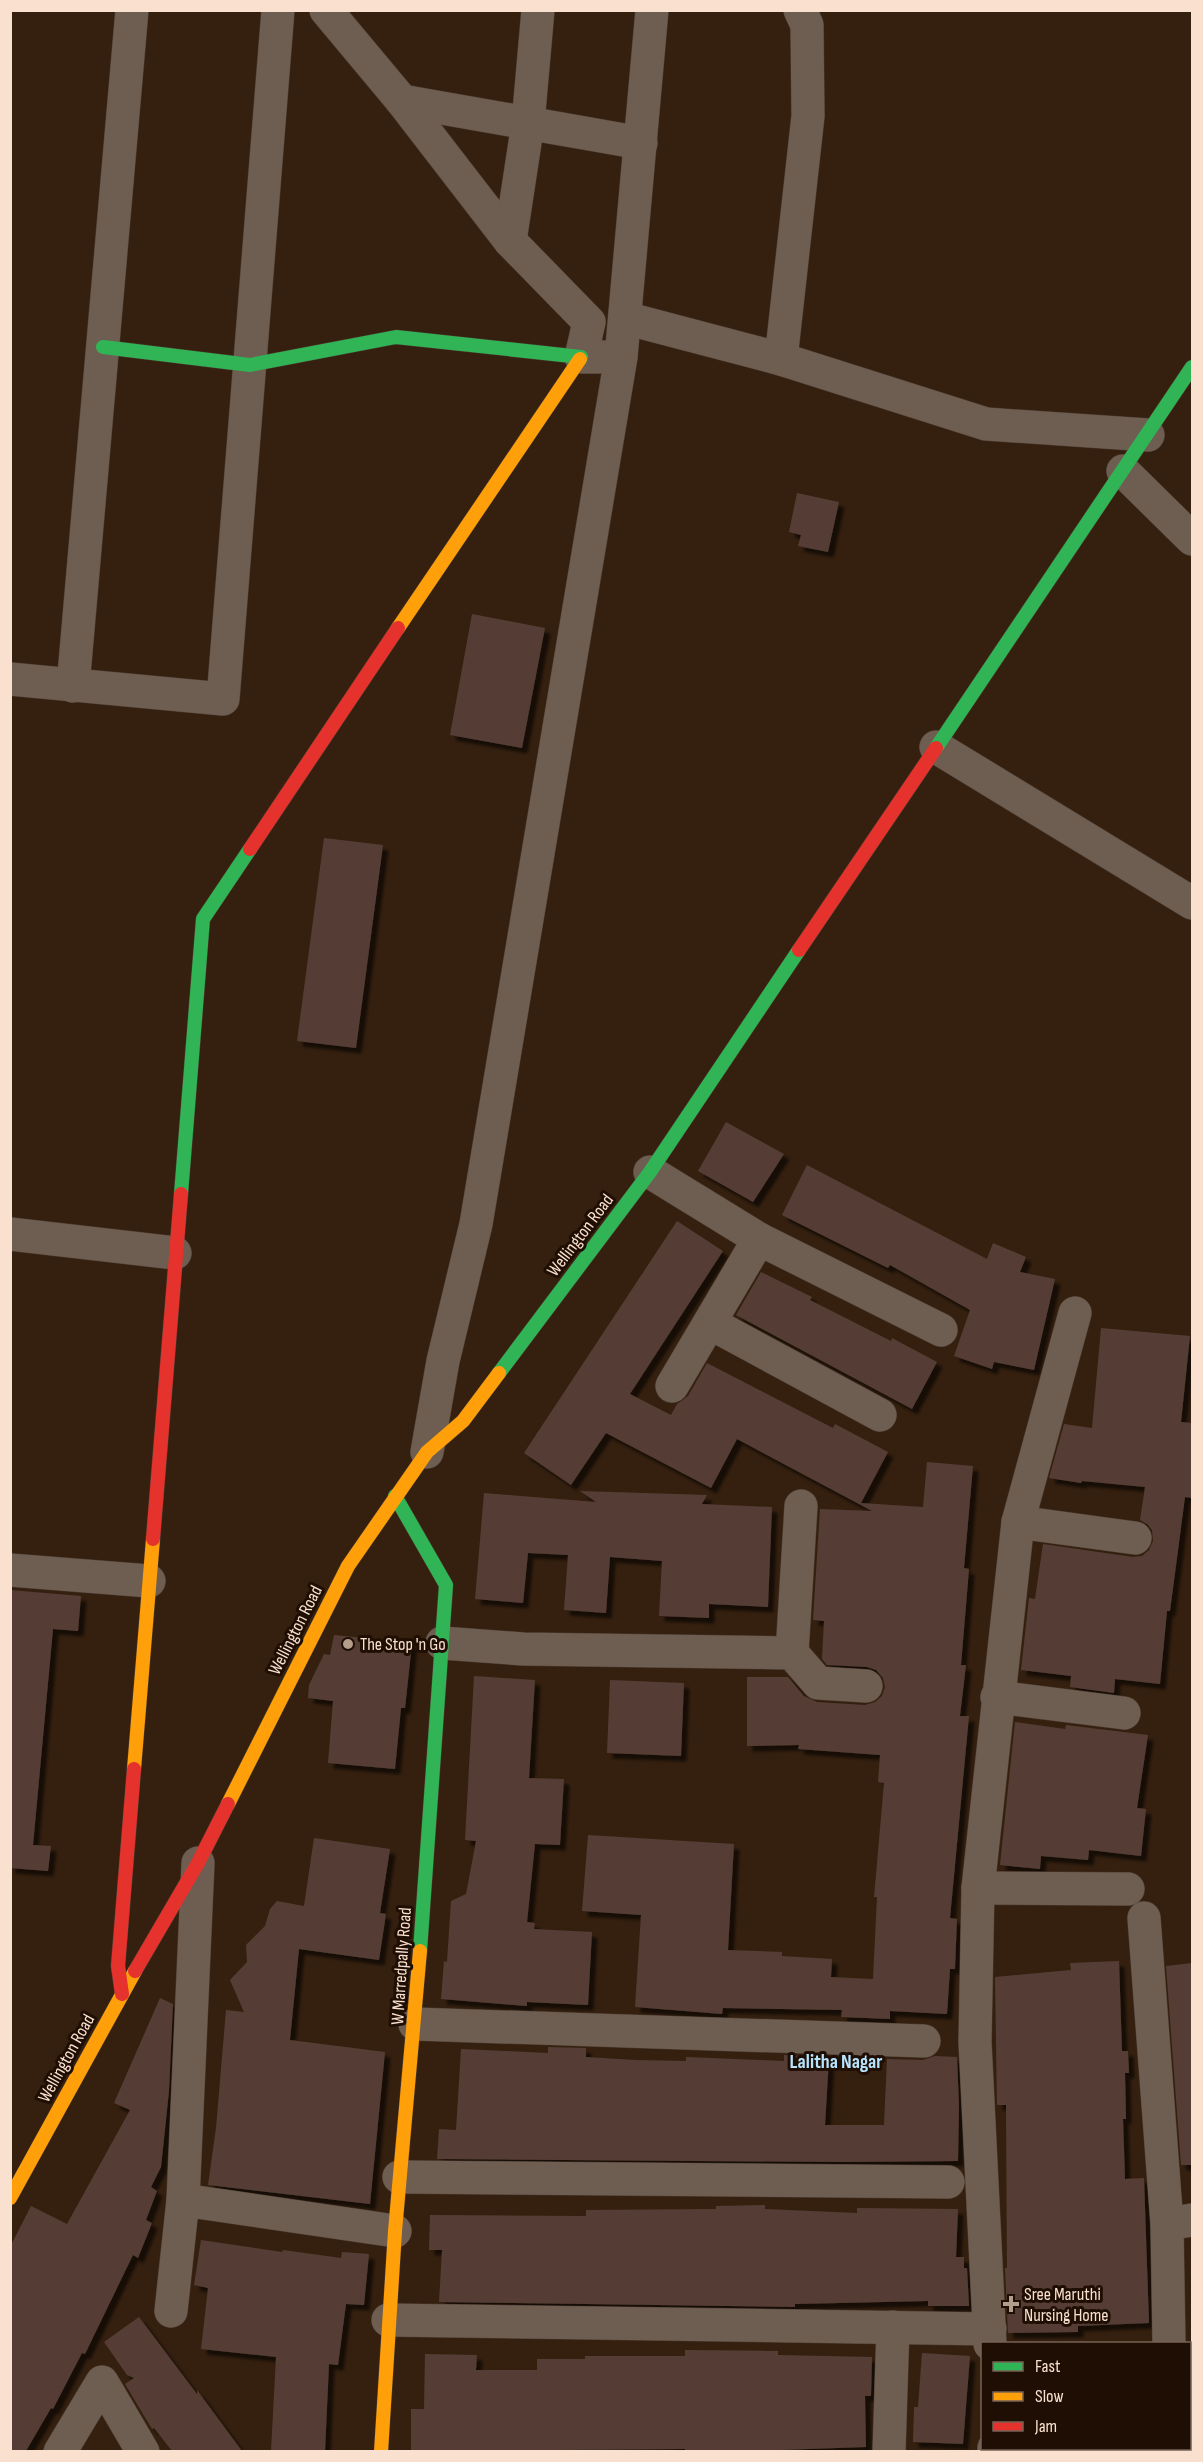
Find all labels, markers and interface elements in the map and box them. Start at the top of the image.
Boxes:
street label: Wellington Road [543,1190,618,1280]
street label: Wellington Road [264,1582,327,1678]
place label: The Stop 'n Go [360,1634,446,1655]
marker: The Stop 'n Go [341,1637,355,1651]
street label: W Marredpally Road [387,1907,416,2026]
street label: Wellington Road [34,2011,99,2106]
district label: Lalitha Nagar [790,2050,882,2074]
place label: Sree Maruthi Nursing Home [1024,2284,1109,2326]
marker: Sree Maruthi Nursing Home [1002,2295,1020,2313]
legend [981,2342,1191,2450]
text: Fast [1035,2356,1061,2377]
text: Slow [1035,2386,1064,2407]
text: Jam [1034,2416,1057,2437]

